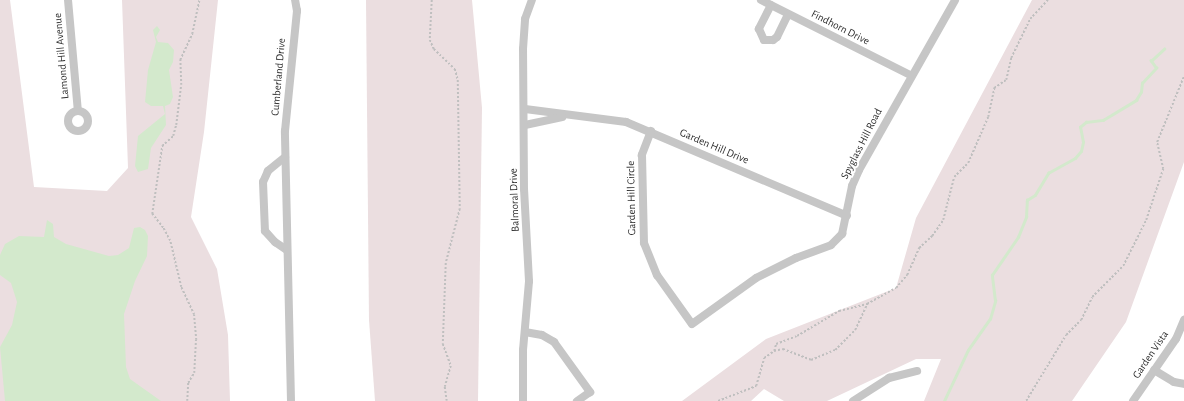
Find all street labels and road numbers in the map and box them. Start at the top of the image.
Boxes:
street label: Findhorn Drive [809,8,871,48]
street label: Lamond Hill Avenue [52,12,72,100]
street label: Cumberland Drive [269,38,289,116]
street label: Spyglass Hill Road [839,106,885,182]
street label: Garden Hill Drive [678,127,750,167]
street label: Garden Hill Circle [625,161,639,235]
street label: Balmoral Drive [507,168,523,232]
street label: Garden Vista [1130,329,1172,381]

